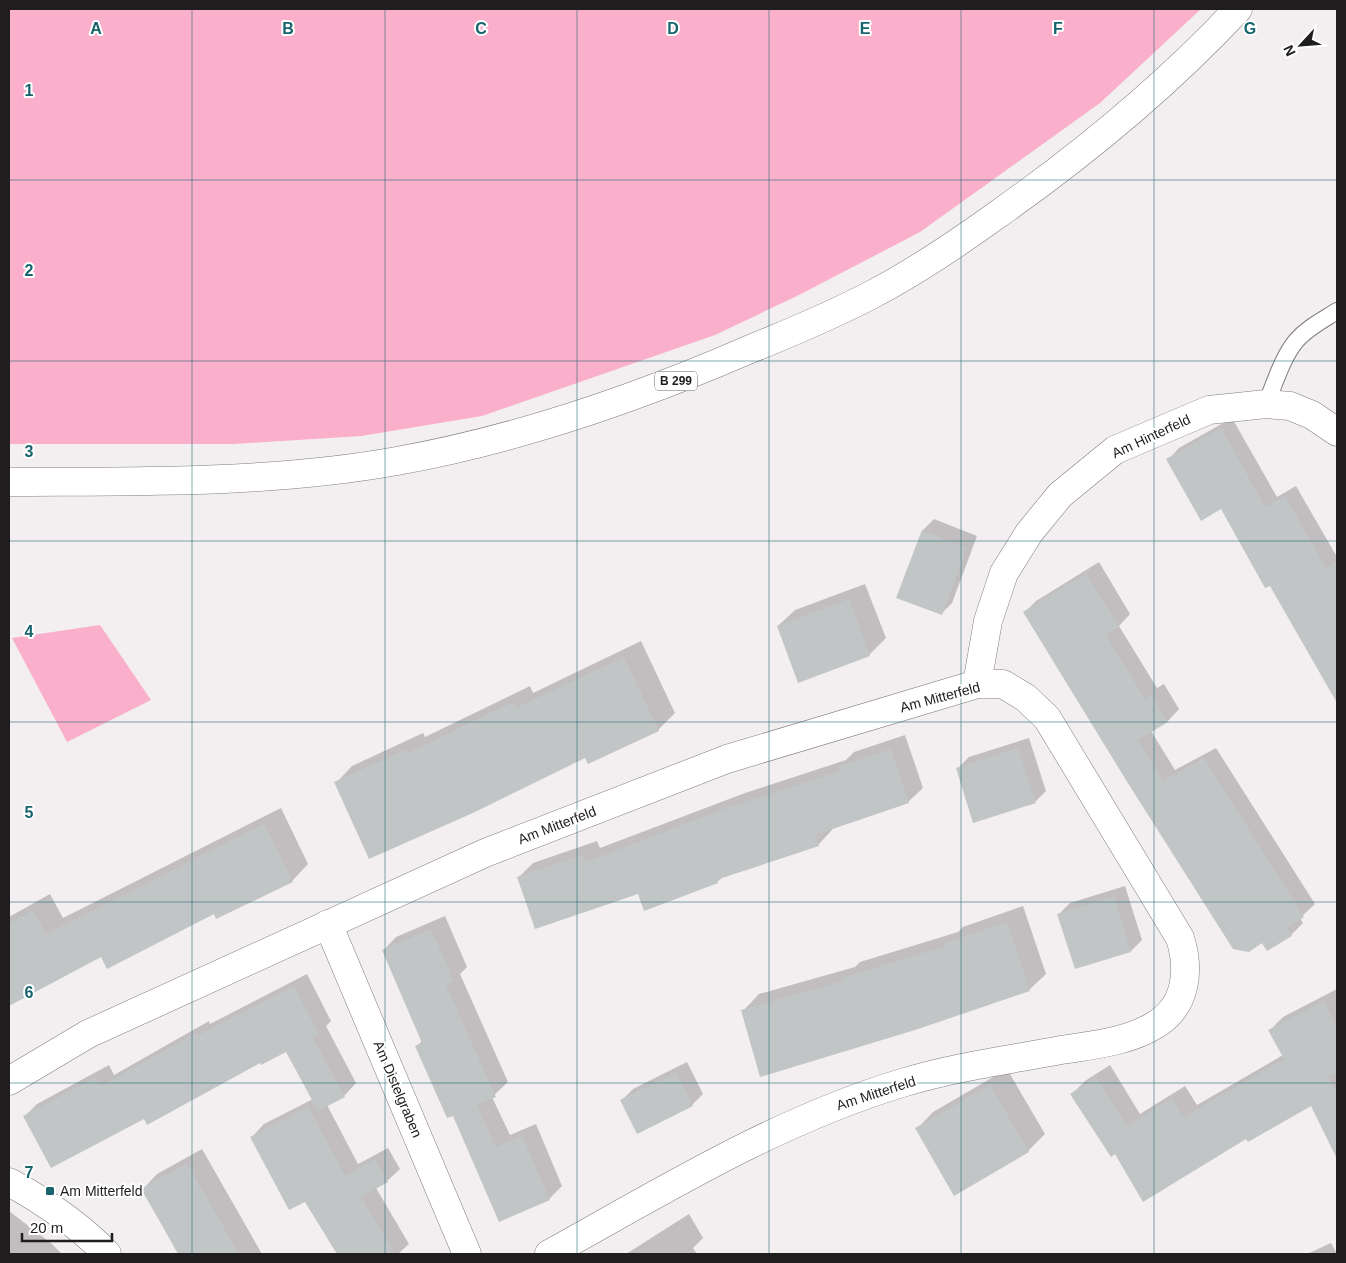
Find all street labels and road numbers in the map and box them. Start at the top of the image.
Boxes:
road number: B 299 [655,372,697,391]
street label: Am Hinterfeld [1109,411,1193,461]
street label: Am Mitterfeld [898,679,982,715]
street label: Am Mitterfeld [516,803,598,847]
street label: Am Distelgraben [370,1038,426,1140]
street label: Am Mitterfeld [834,1073,918,1113]

